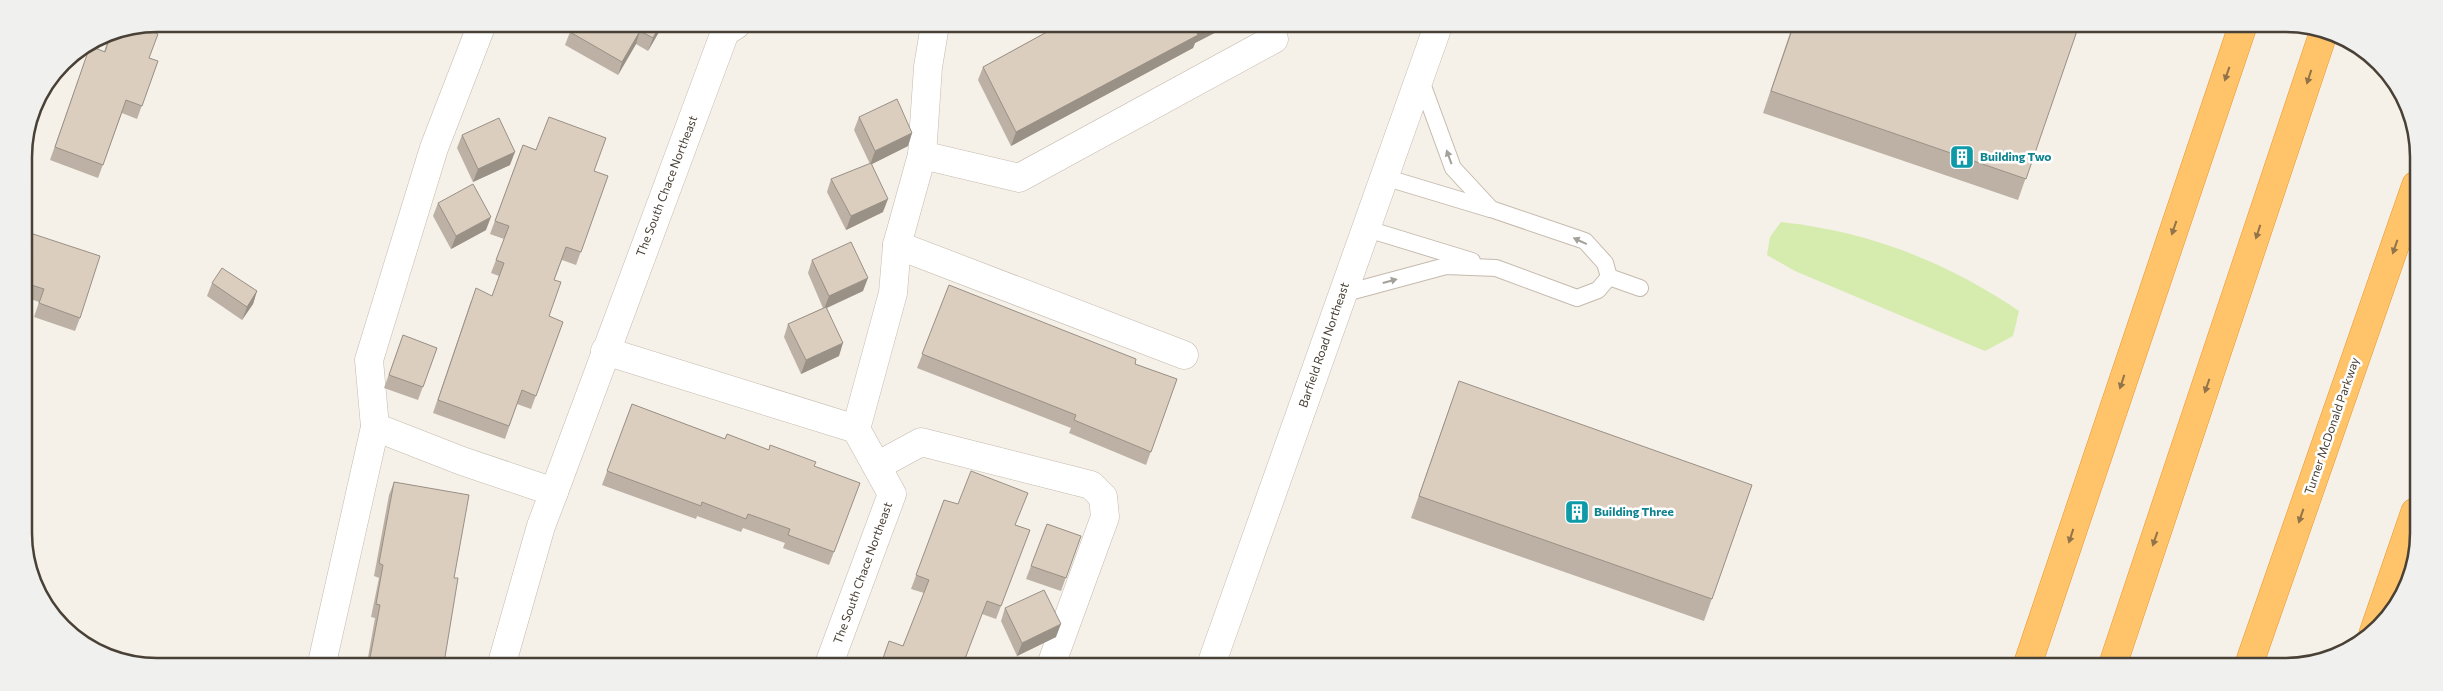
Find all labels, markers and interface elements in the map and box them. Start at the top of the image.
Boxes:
one-way arrow [2223,67,2230,82]
one-way arrow [2305,70,2313,85]
street label: The South Chace Northeast [633,113,699,258]
building icon: Building Two [1949,144,1975,170]
one-way arrow [1445,149,1452,164]
place label: Building Two [1980,149,2052,163]
one-way arrow [2170,221,2178,236]
one-way arrow [2254,224,2262,239]
one-way arrow [1573,236,1587,244]
one-way arrow [2391,240,2399,255]
one-way arrow [1382,277,1397,285]
street label: Barfield Road Northeast [1295,280,1351,409]
street label: Turner McDonald Parkway [2301,355,2361,496]
one-way arrow [2118,375,2126,390]
one-way arrow [2202,378,2210,393]
building icon: Building Three [1564,499,1590,525]
street label: The South Chace Northeast [830,500,894,645]
place label: Building Three [1594,504,1674,518]
one-way arrow [2297,509,2305,524]
one-way arrow [2067,529,2075,544]
one-way arrow [2150,532,2158,547]

